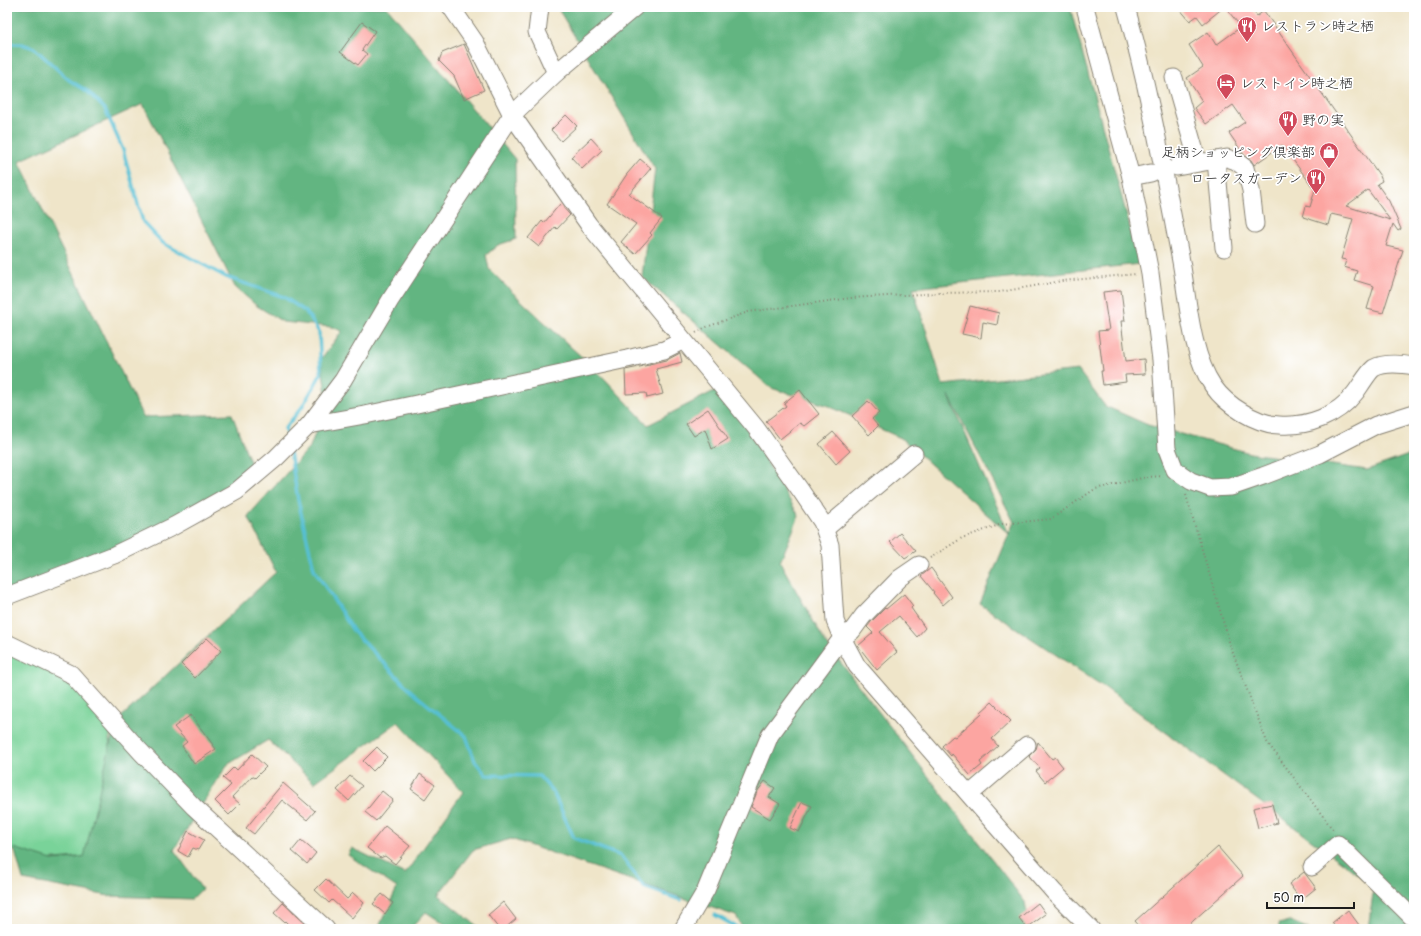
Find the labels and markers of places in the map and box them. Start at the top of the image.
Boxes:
restaurant icon: レストラン時之栖 [1236,15,1258,43]
place label: レストラン時之栖 [1261,15,1374,36]
hotel icon: レストイン時之栖 [1215,72,1237,100]
place label: レストイン時之栖 [1240,72,1353,93]
restaurant icon: 野の実 [1277,109,1299,137]
place label: 野の実 [1302,109,1344,130]
place label: 足柄ショッピング倶楽部 [1162,141,1315,162]
shop icon: 足柄ショッピング倶楽部 [1318,141,1340,169]
place label: ロータスガーデン [1191,167,1302,188]
restaurant icon: ロータスガーデン [1305,167,1327,195]

